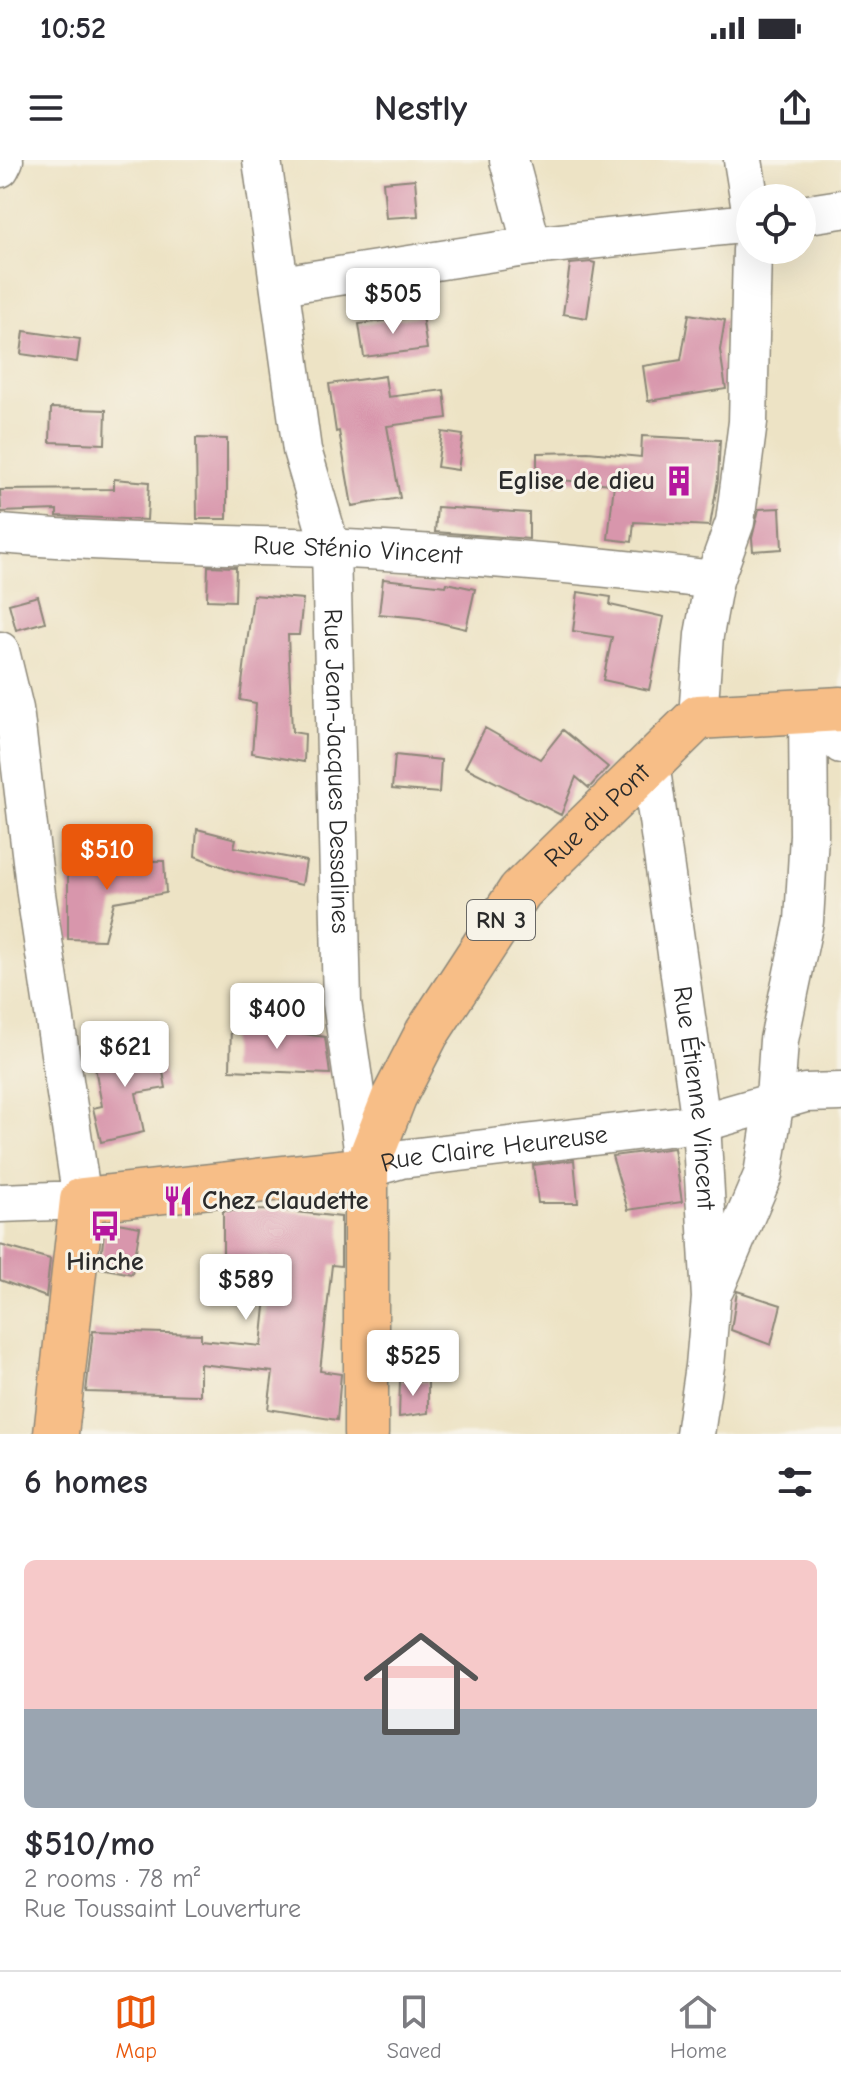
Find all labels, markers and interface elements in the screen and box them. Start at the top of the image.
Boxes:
text: 10:52 [40,11,106,46]
icon: menu [24,86,68,130]
icon: share [773,86,817,130]
text: Nestly [374,88,467,129]
map controls [736,184,816,264]
button: locate [736,184,816,264]
pin: $505 [346,268,440,336]
text: $505 [364,279,422,309]
building icon: Eglise de dieu [662,464,696,498]
place label: Eglise de dieu [498,466,655,496]
street label: Rue Sténio Vincent [253,531,465,571]
street label: Rue Jean-Jacques Dessalines [317,608,355,934]
street label: Rue du Pont [538,756,657,874]
pin: $510 [60,824,154,892]
text: $510 [80,835,134,865]
road number: RN 3 [467,900,535,940]
pin: $400 [230,983,324,1051]
street label: Rue Étienne Vincent [667,984,721,1212]
text: $400 [248,994,306,1024]
pin: $621 [78,1021,172,1089]
text: $621 [99,1032,151,1062]
street label: Rue Claire Heureuse [377,1119,609,1179]
restaurant icon: Chez Claudette [161,1184,195,1218]
place label: Chez Claudette [202,1186,369,1216]
bus stop icon: Hinche [88,1209,122,1243]
place label: Hinche [66,1247,144,1277]
pin: $589 [199,1254,293,1322]
text: $589 [218,1265,274,1295]
pin: $525 [366,1330,460,1398]
text: $525 [385,1341,441,1371]
icon: filters [773,1460,817,1504]
text: 6 homes [24,1462,148,1502]
icon: home [349,1612,493,1756]
text: $510/mo [24,1824,155,1864]
text: 2 rooms · 78 m² [24,1864,200,1894]
text: Rue Toussaint Louverture [24,1894,301,1924]
tab: Map [114,1990,158,2064]
tab: Saved [387,1990,442,2064]
tab: Home [670,1990,727,2064]

